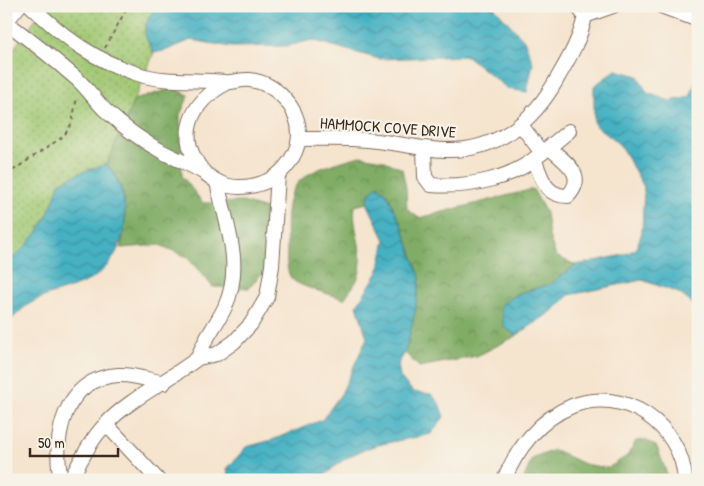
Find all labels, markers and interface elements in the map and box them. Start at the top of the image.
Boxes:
street label: HAMMOCK COVE DRIVE [319,111,457,143]
scale bar [30,426,118,458]
text: 50 m [38,432,65,453]

